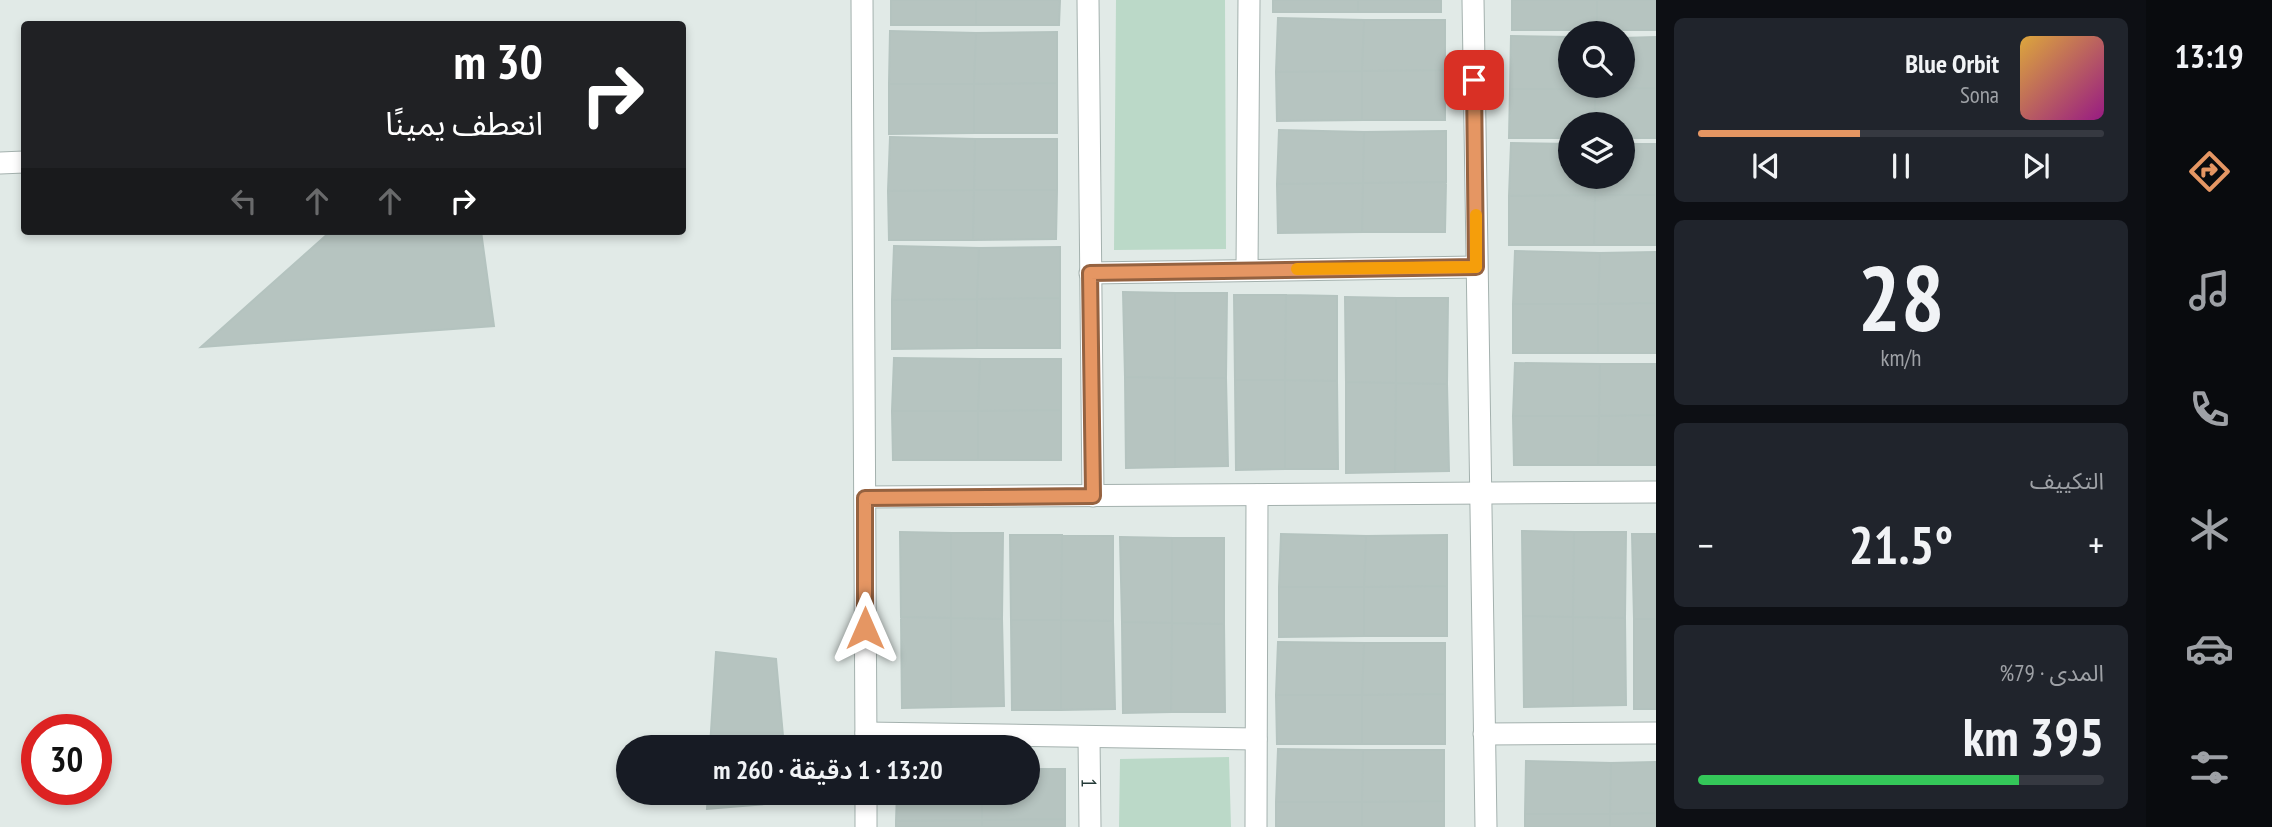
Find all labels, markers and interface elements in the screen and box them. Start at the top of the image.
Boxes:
map controls [1558,21,1635,189]
button: search [1558,21,1635,98]
text: 30 m [454,29,543,93]
text: 13:19 [2174,35,2244,77]
text: Blue Orbit [1905,47,1999,80]
icon: right [567,49,658,140]
pin [1444,50,1504,110]
icon: arrive [1455,61,1493,99]
text: Sona [1960,80,1999,109]
text: انعطف يمينًا [385,102,543,144]
button: layers [1558,112,1635,189]
icon: previous [1747,147,1785,185]
icon: pause [1882,147,1920,185]
icon: next [2017,147,2055,185]
icon: directions [2185,147,2234,196]
icon: left [225,182,263,220]
icon: ahead [298,182,336,220]
icon: ahead [371,182,409,220]
icon: right [444,182,482,220]
text: 28 [1858,238,1945,356]
icon: music [2185,266,2234,315]
text: km/h [1881,343,1921,372]
icon: phone [2185,385,2234,434]
text: التكييف [2030,466,2104,495]
icon: climate [2185,505,2234,554]
text: 21.5° [1849,511,1953,578]
text: − [1698,520,1714,569]
text: + [2088,520,2104,569]
position arrow [828,591,902,665]
icon: car [2185,624,2234,673]
text: المدى · 79% [2000,658,2104,687]
text: 395 km [1963,703,2104,770]
speed limit sign: 30 [21,714,112,805]
icon: filters [2185,743,2234,792]
text: 13:20 · 1 دقيقة · 260 m [713,753,943,786]
street label: 1 [1076,778,1103,788]

